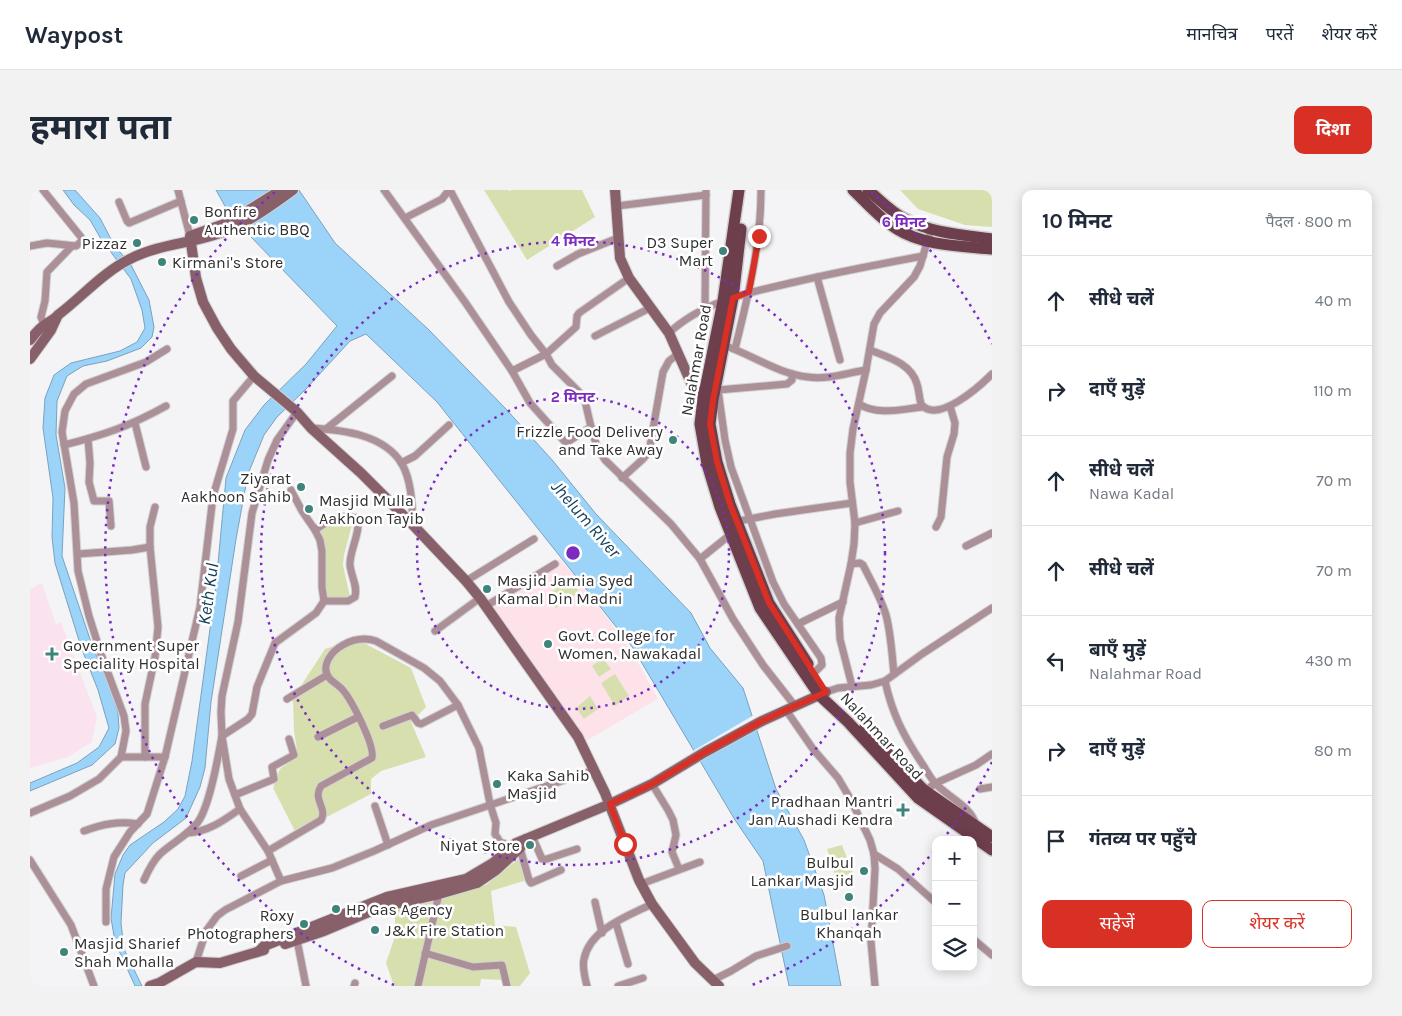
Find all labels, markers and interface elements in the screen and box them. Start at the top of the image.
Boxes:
text: Waypost [25,21,123,49]
text: मानचित्र [1186,23,1238,45]
text: परतें [1266,23,1293,45]
text: शेयर करें [1321,23,1377,45]
button: दिशा [1294,106,1372,154]
text: हमारा पता [30,107,171,148]
place label: Bonfire Authentic BBQ [204,202,310,239]
text: 10 मिनट [1042,209,1112,233]
text: पैदल · 800 m [1266,212,1352,231]
text: 6 मिनट [882,213,927,231]
marker: Bonfire Authentic BBQ [188,214,200,226]
route end [748,225,771,248]
text: 4 मिनट [551,232,596,250]
place label: D3 Super Mart [646,233,713,270]
place label: Pizzaz [82,234,127,253]
marker: Pizzaz [131,237,143,249]
marker: D3 Super Mart [717,245,729,257]
place label: Kirmani's Store [172,253,283,272]
marker: Kirmani's Store [156,256,168,268]
icon: ahead [1042,287,1070,315]
text: सीधे चलें [1089,288,1154,310]
text: 40 m [1315,291,1352,310]
street label: Nalahmar Road [677,303,715,417]
icon: right [1042,377,1070,405]
text: दाएँ मुड़ें [1089,378,1145,400]
text: 110 m [1313,381,1352,400]
text: 2 मिनट [551,388,596,406]
place label: Frizzle Food Delivery and Take Away [516,422,664,459]
marker: Frizzle Food Delivery and Take Away [667,434,679,446]
text: सीधे चलें [1089,459,1154,481]
icon: ahead [1042,467,1070,495]
place label: Ziyarat Aakhoon Sahib [181,469,291,506]
text: 70 m [1316,471,1352,490]
water label: Jhelum River [546,476,626,563]
marker: Ziyarat Aakhoon Sahib [295,481,307,493]
text: Nawa Kadal [1089,484,1174,503]
place label: Masjid Mulla Aakhoon Tayib [319,491,424,528]
marker: Masjid Mulla Aakhoon Tayib [303,503,315,515]
centre of rings [564,544,582,562]
icon: ahead [1042,557,1070,585]
text: सीधे चलें [1089,558,1154,580]
water label: Keth Kul [193,561,223,626]
text: 70 m [1316,561,1352,580]
place label: Masjid Jamia Syed Kamal Din Madni [497,571,633,608]
marker: Masjid Jamia Syed Kamal Din Madni [481,583,493,595]
place label: Govt. College for Women, Nawakadal [558,626,701,663]
place label: Government Super Speciality Hospital [63,636,200,673]
marker: Govt. College for Women, Nawakadal [542,638,554,650]
text: बाएँ मुड़ें [1089,639,1146,661]
marker: Government Super Speciality Hospital [45,647,59,661]
icon: left [1042,647,1070,675]
text: 430 m [1305,651,1352,670]
text: Nalahmar Road [1089,664,1202,683]
street label: Nalahmar Road [837,688,927,784]
icon: right [1042,737,1070,765]
text: दाएँ मुड़ें [1089,738,1145,760]
text: 80 m [1314,741,1352,760]
place label: Kaka Sahib Masjid [507,766,590,803]
marker: Kaka Sahib Masjid [491,778,503,790]
place label: Pradhaan Mantri Jan Aushadi Kendra [749,792,893,829]
marker: Pradhaan Mantri Jan Aushadi Kendra [897,804,909,816]
icon: arrive [1042,827,1070,855]
text: गंतव्य पर पहुँचे [1089,828,1196,850]
route start [614,833,637,856]
place label: Niyat Store [440,836,520,855]
map controls [932,836,977,971]
button: + [932,836,977,881]
marker: Niyat Store [524,839,536,851]
place label: Bulbul Lankar Masjid [751,853,854,890]
marker: Bulbul Lankar Masjid [858,865,870,877]
button: − [932,881,977,926]
marker: Bulbul lankar Khanqah [843,891,855,903]
place label: HP Gas Agency [346,900,453,919]
button: सहेजें [1042,900,1192,948]
button: शेयर करें [1202,900,1352,948]
marker: HP Gas Agency [330,903,342,915]
place label: Bulbul lankar Khanqah [800,905,898,942]
place label: Roxy Photographers [187,906,295,943]
marker: Roxy Photographers [298,918,310,930]
place label: J&K Fire Station [385,921,504,940]
marker: J&K Fire Station [369,924,381,936]
button: layers [932,926,977,971]
place label: Masjid Sharief Shah Mohalla [74,934,181,971]
marker: Masjid Sharief Shah Mohalla [58,946,70,958]

